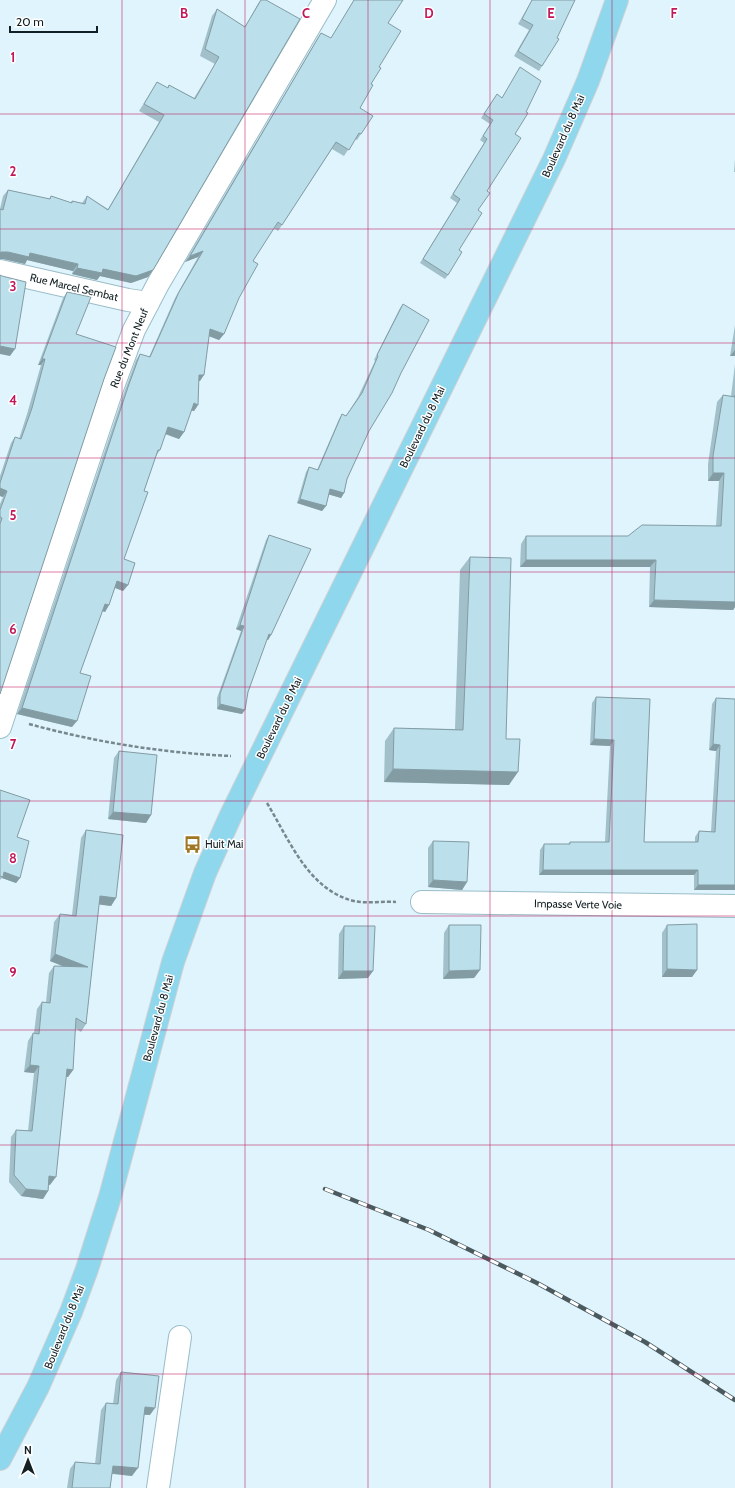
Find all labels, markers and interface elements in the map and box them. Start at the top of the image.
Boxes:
text: B [180,5,188,21]
text: C [302,5,310,21]
text: D [424,5,434,21]
text: E [547,5,555,21]
text: F [671,5,678,21]
scale bar [10,8,97,34]
text: 20 m [16,14,44,29]
text: 1 [11,49,15,65]
street label: Boulevard du 8 Mai [539,92,587,180]
text: 2 [10,163,17,179]
street label: Rue Marcel Sembat [28,270,120,304]
text: 3 [9,278,17,294]
street label: Rue du Mont Neuf [107,306,151,390]
street label: Boulevard du 8 Mai [396,384,448,470]
text: 4 [9,392,17,408]
text: 5 [10,507,17,523]
text: 6 [9,621,17,637]
street label: Boulevard du 8 Mai [253,675,305,761]
text: 7 [10,736,17,752]
bus stop icon: Huit Mai [182,834,202,854]
place label: Huit Mai [205,837,243,851]
text: 8 [9,850,17,866]
street label: Impasse Verte Voie [534,896,622,912]
text: 9 [9,964,17,980]
street label: Boulevard du 8 Mai [140,973,176,1063]
street label: Boulevard du 8 Mai [41,1283,87,1371]
north arrow [8,1440,48,1480]
text: N [24,1443,32,1457]

